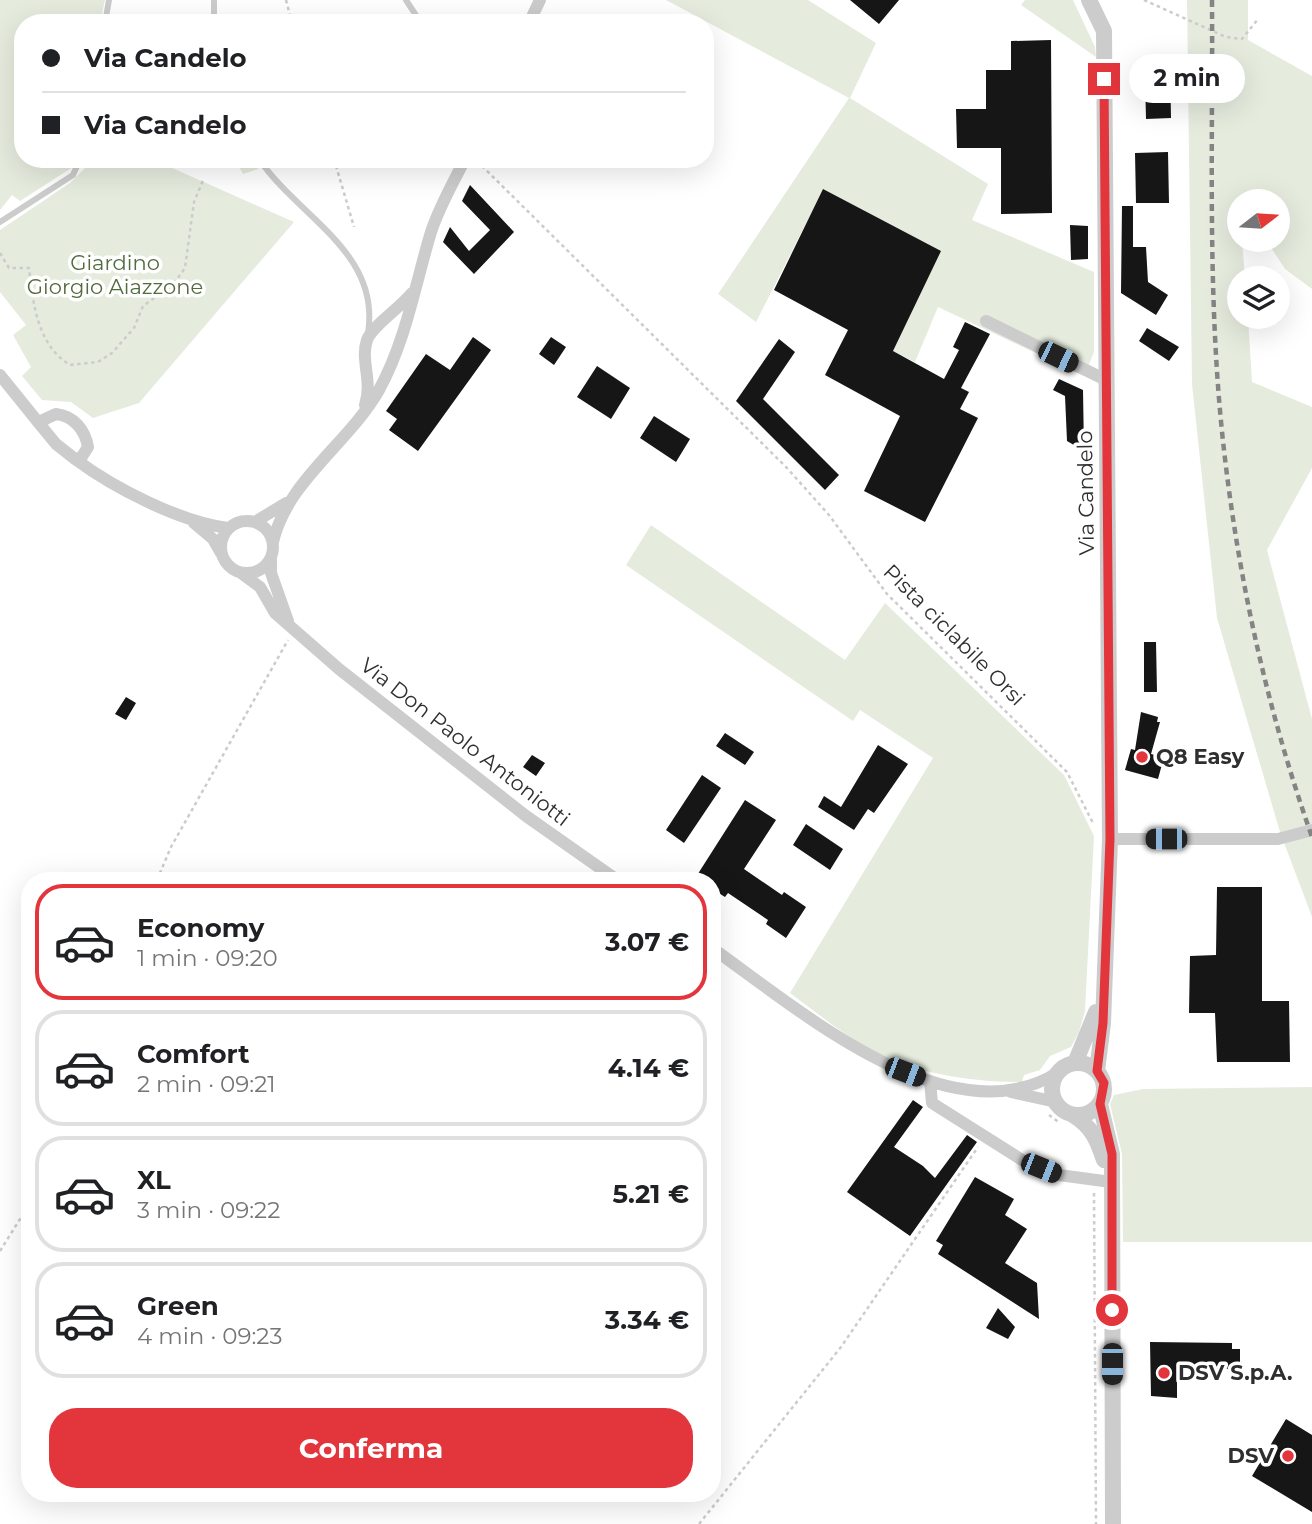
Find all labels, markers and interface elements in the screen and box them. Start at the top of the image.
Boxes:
text: Via Candelo [84,42,247,74]
callout: 2 min [1128,55,1244,104]
route end [1088,63,1120,95]
text: 2 min [1153,64,1221,92]
text: Via Candelo [84,109,247,141]
north arrow [1227,189,1290,252]
map controls [1227,189,1290,329]
park label: Giardino Giorgio Aiazzone [27,250,203,299]
button: layers [1227,266,1290,329]
car [1035,338,1082,376]
street label: Via Candelo [1072,430,1099,556]
street label: Pista ciclabile Orsi [878,559,1030,711]
street label: Via Don Paolo Antoniotti [356,652,575,831]
place label: Q8 Easy [1156,744,1245,769]
marker: Q8 Easy [1134,749,1150,765]
car [1146,829,1188,850]
icon: car [53,911,116,974]
text: Economy [137,912,264,944]
text: 3.07 € [605,926,689,958]
text: 1 min · 09:20 [137,944,278,972]
icon: car [53,1037,116,1100]
text: Comfort [137,1038,249,1070]
text: 4.14 € [608,1052,689,1084]
car [882,1055,929,1089]
text: 2 min · 09:21 [137,1070,276,1098]
car [1018,1150,1065,1186]
icon: car [53,1163,116,1226]
text: XL [137,1164,171,1196]
text: 5.21 € [612,1178,689,1210]
text: 3 min · 09:22 [137,1196,280,1224]
icon: car [53,1289,116,1352]
text: Green [137,1290,219,1322]
route start [1096,1294,1128,1326]
text: 3.34 € [605,1304,689,1336]
text: 4 min · 09:23 [137,1322,282,1350]
car [1102,1343,1123,1385]
place label: DSV S.p.A. [1178,1360,1292,1385]
marker: DSV S.p.A. [1156,1365,1172,1381]
button: Conferma [49,1408,693,1488]
place label: DSV [1228,1443,1274,1468]
marker: DSV [1280,1448,1296,1464]

